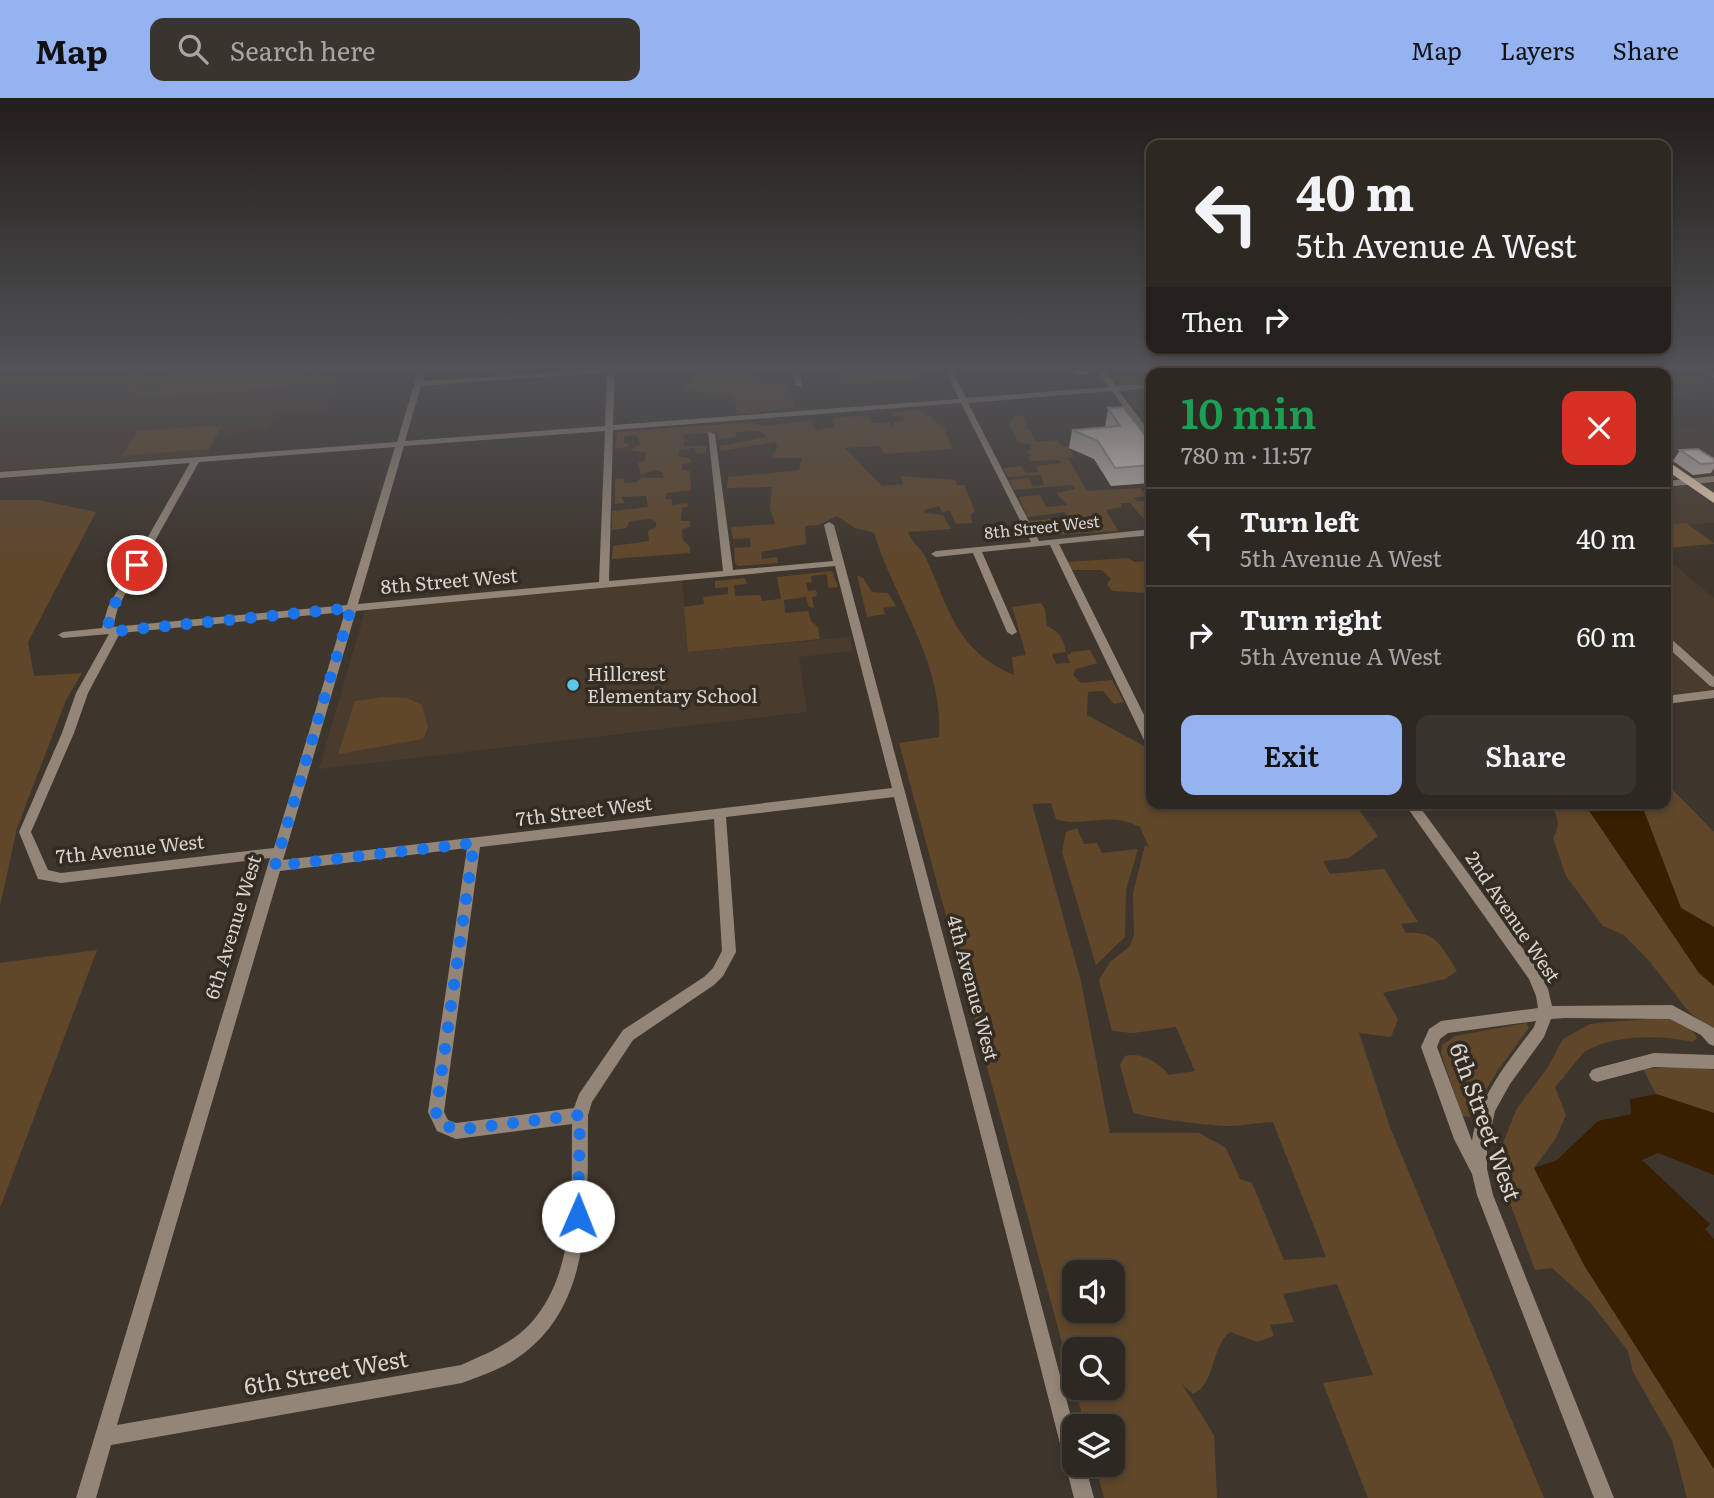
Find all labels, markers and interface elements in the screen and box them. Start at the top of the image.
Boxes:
search box [150,18,640,81]
text: Map [35,25,108,74]
icon: search [174,30,212,68]
text: Search here [230,30,376,69]
text: Map [1411,32,1462,67]
text: Layers [1500,32,1574,67]
text: Share [1612,32,1679,67]
text: 40 m [1296,153,1414,226]
icon: left [1181,168,1272,259]
text: 5th Avenue A West [1296,220,1577,268]
text: Then [1181,301,1243,340]
icon: right [1257,301,1295,339]
text: 10 min [1181,380,1317,442]
button: close [1562,391,1636,465]
text: 780 m · 11:57 [1181,437,1312,471]
text: Turn left [1240,501,1359,540]
street label: 8th Street West [983,508,1101,544]
icon: left [1181,518,1219,556]
text: 40 m [1576,518,1636,557]
pin [107,535,167,595]
text: 5th Avenue A West [1240,540,1442,574]
icon: arrive [118,546,156,584]
street label: 8th Street West [379,560,519,600]
text: Turn right [1240,599,1382,638]
icon: right [1181,616,1219,654]
text: 60 m [1577,616,1636,655]
text: 5th Avenue A West [1240,638,1442,672]
place label: Hillcrest Elementary School [587,659,758,709]
marker: Hillcrest Elementary School [565,677,581,693]
button: Exit [1181,715,1402,795]
button: Share [1416,715,1636,795]
street label: 7th Street West [514,788,654,832]
street label: 7th Avenue West [54,826,206,870]
street label: 2nd Avenue West [1460,845,1568,988]
street label: 6th Avenue West [197,851,267,1002]
street label: 4th Avenue West [941,912,1007,1064]
street label: 6th Street West [1443,1038,1531,1206]
position arrow [541,1179,615,1253]
map controls [1062,1260,1125,1477]
button: sound [1062,1260,1125,1323]
button: search [1062,1337,1125,1400]
street label: 6th Street West [241,1340,411,1402]
button: layers [1062,1414,1125,1477]

